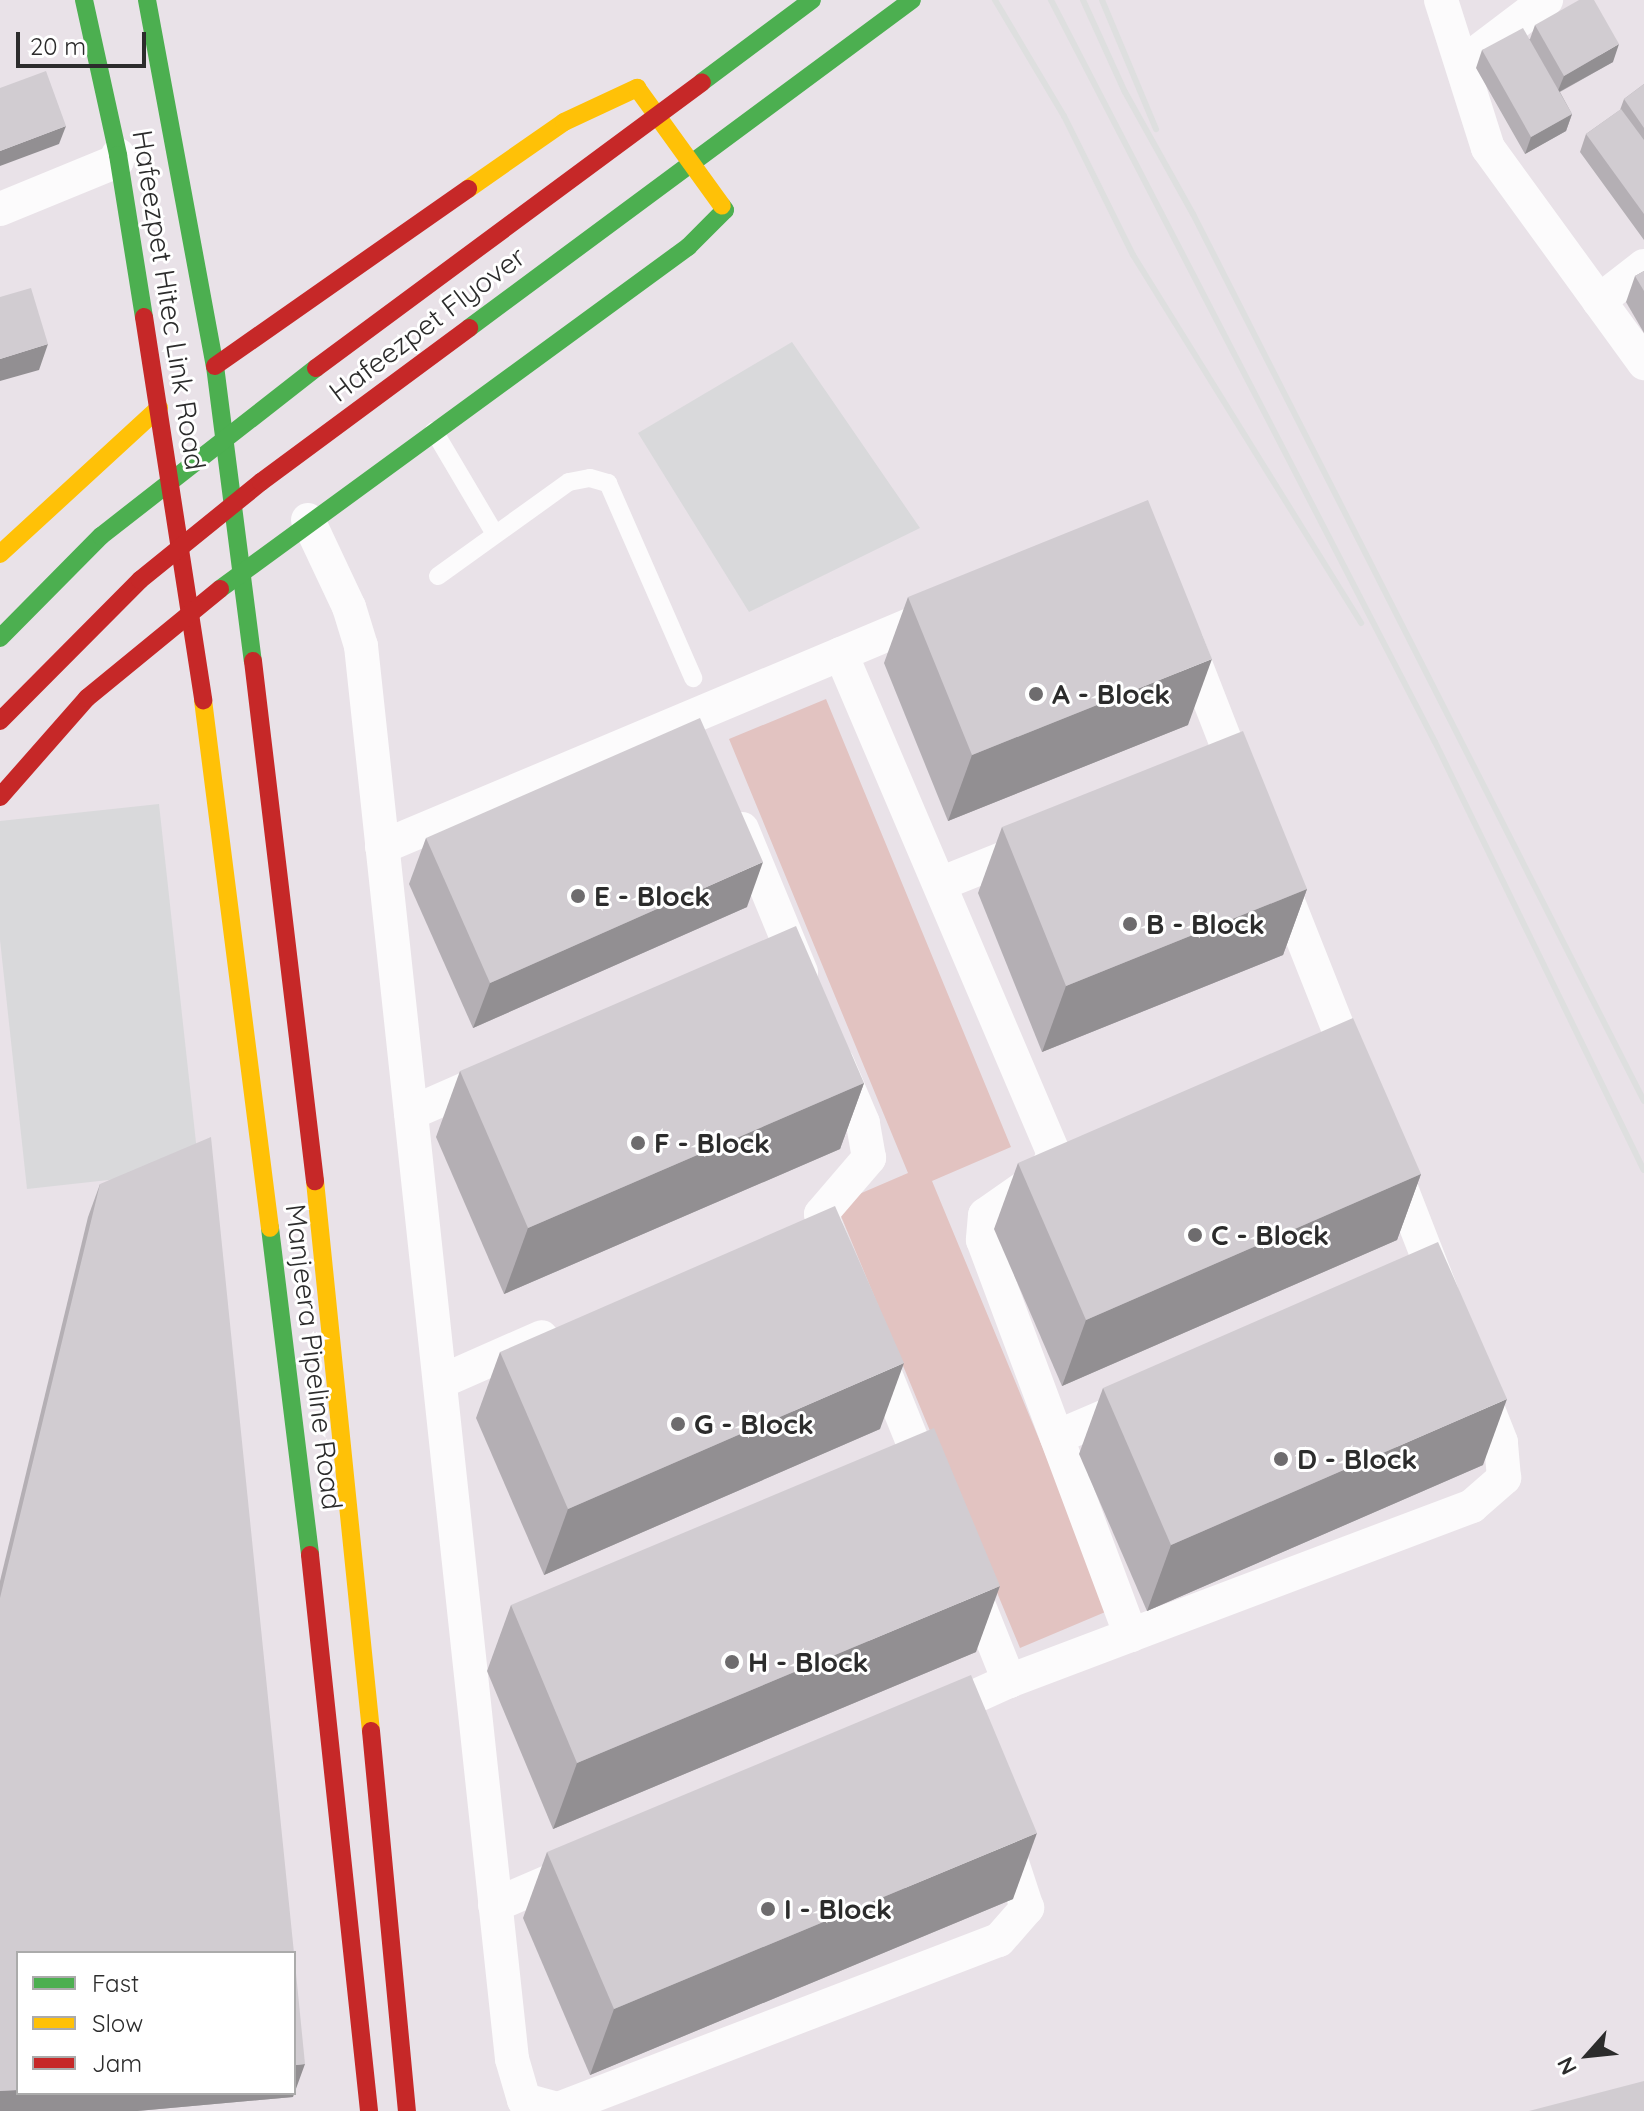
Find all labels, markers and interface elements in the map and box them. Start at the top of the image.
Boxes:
scale bar [20,16,150,66]
text: 20 m [30,31,86,61]
street label: Hafeezpet Hitec Link Road [126,128,212,472]
street label: Hafeezpet Flyover [322,239,532,409]
place label: A - Block [1052,677,1170,711]
marker: A - Block [1027,685,1045,703]
place label: E - Block [594,879,710,913]
marker: E - Block [569,887,587,905]
place label: B - Block [1146,907,1265,941]
marker: B - Block [1121,915,1139,933]
place label: F - Block [654,1126,770,1160]
marker: F - Block [629,1134,647,1152]
street label: Manjeera Pipeline Road [279,1202,349,1512]
place label: C - Block [1211,1218,1329,1252]
marker: C - Block [1186,1226,1204,1244]
place label: G - Block [694,1407,814,1441]
marker: G - Block [669,1415,687,1433]
place label: D - Block [1297,1442,1417,1476]
marker: D - Block [1272,1450,1290,1468]
place label: H - Block [748,1645,868,1679]
marker: H - Block [723,1653,741,1671]
place label: I - Block [784,1892,892,1926]
marker: I - Block [759,1900,777,1918]
legend [16,1951,296,2095]
text: Fast [92,1968,139,1998]
text: Slow [92,2008,143,2038]
north arrow [1548,2015,1628,2095]
text: Jam [92,2048,142,2078]
text: N [1550,2052,1583,2079]

